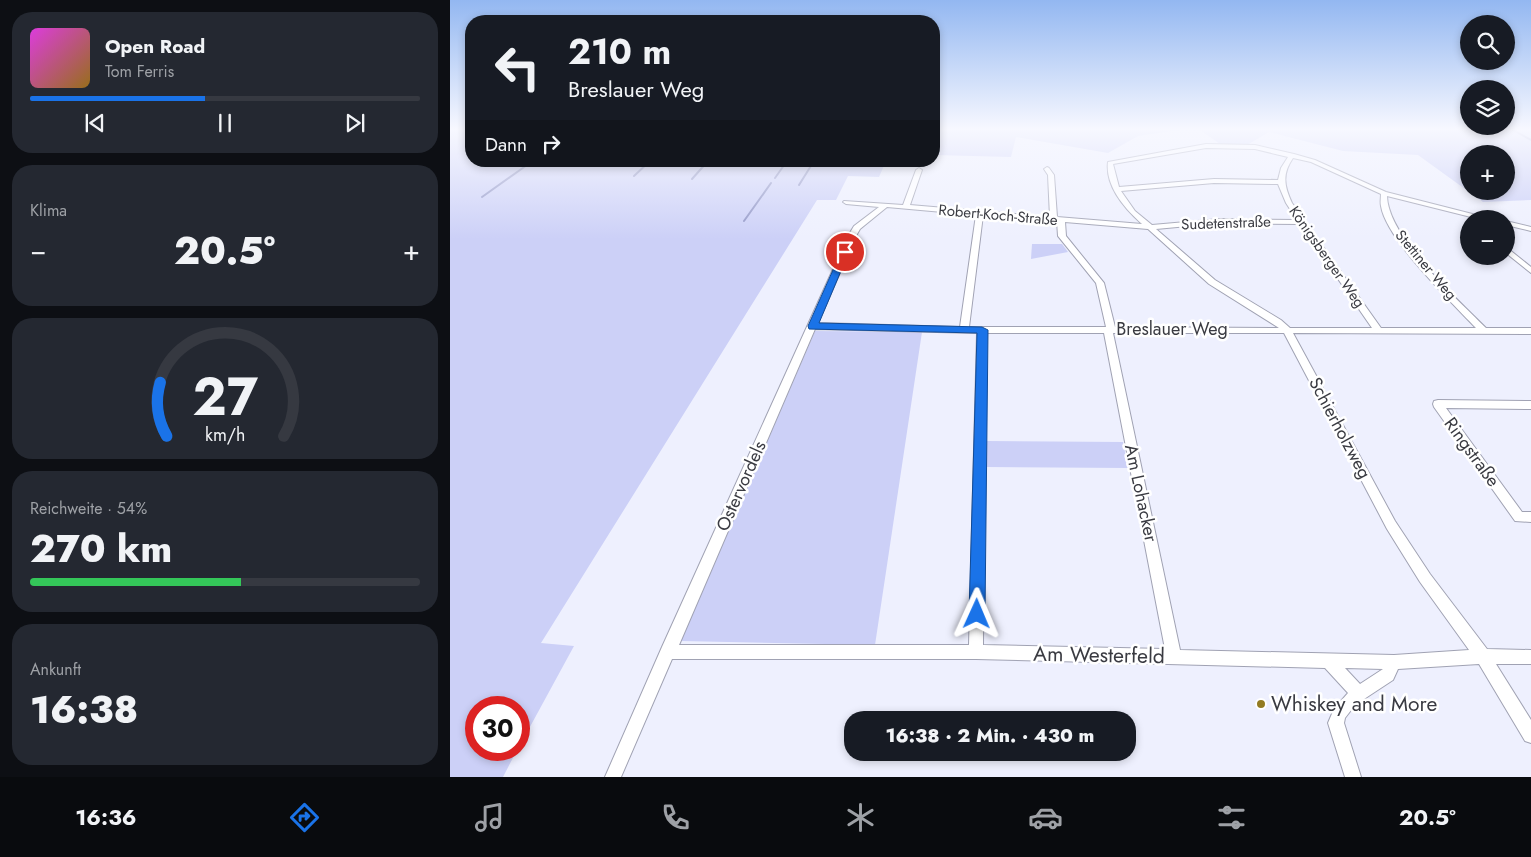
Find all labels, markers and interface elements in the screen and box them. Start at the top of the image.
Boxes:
map controls [1460,15,1515,265]
button: search [1460,15,1515,70]
text: 210 m [568,27,671,77]
text: Open Road [105,33,205,60]
icon: left [485,35,550,100]
text: Tom Ferris [105,60,174,83]
text: Breslauer Weg [568,73,704,105]
button: layers [1460,80,1515,135]
icon: previous [81,109,109,137]
icon: pause [211,109,239,137]
icon: next [341,109,369,137]
icon: right [537,130,565,158]
text: Dann [485,131,527,158]
button: + [1460,145,1515,200]
text: Klima [30,199,67,222]
street label: Robert-Koch-Straße [937,199,1059,231]
street label: Königsberger Weg [1284,202,1370,312]
street label: Sudetenstraße [1181,210,1272,236]
button: − [1460,210,1515,265]
text: 20.5° [174,223,275,278]
street label: Stettiner Weg [1390,225,1462,305]
text: − [30,230,47,271]
text: + [403,230,420,271]
pin [824,231,866,273]
icon: arrive [831,238,859,266]
street label: Breslauer Weg [1116,316,1228,342]
text: 27 [192,359,258,435]
street label: Schierholzweg [1302,373,1378,483]
street label: Ringstraße [1438,412,1506,492]
text: km/h [205,422,245,448]
street label: Ostervordels [710,437,772,535]
street label: Am Lohacker [1118,442,1164,545]
text: Reichweite · 54% [30,497,147,520]
text: 270 km [30,521,172,576]
position arrow [950,587,1002,639]
street label: Am Westerfeld [1033,639,1165,671]
text: Ankunft [30,658,81,681]
text: 16:38 [30,682,138,737]
place label: Whiskey and More [1271,689,1437,719]
speed limit sign: 30 [465,696,530,761]
marker: Whiskey and More [1255,698,1267,710]
text: 16:38 · 2 Min. · 430 m [886,722,1094,749]
icon: directions [287,800,322,835]
icon: music [472,800,507,835]
icon: phone [658,800,693,835]
icon: climate [843,800,878,835]
icon: car [1028,800,1063,835]
icon: filters [1214,800,1249,835]
text: 16:36 [75,801,137,833]
text: 20.5° [1399,801,1456,833]

